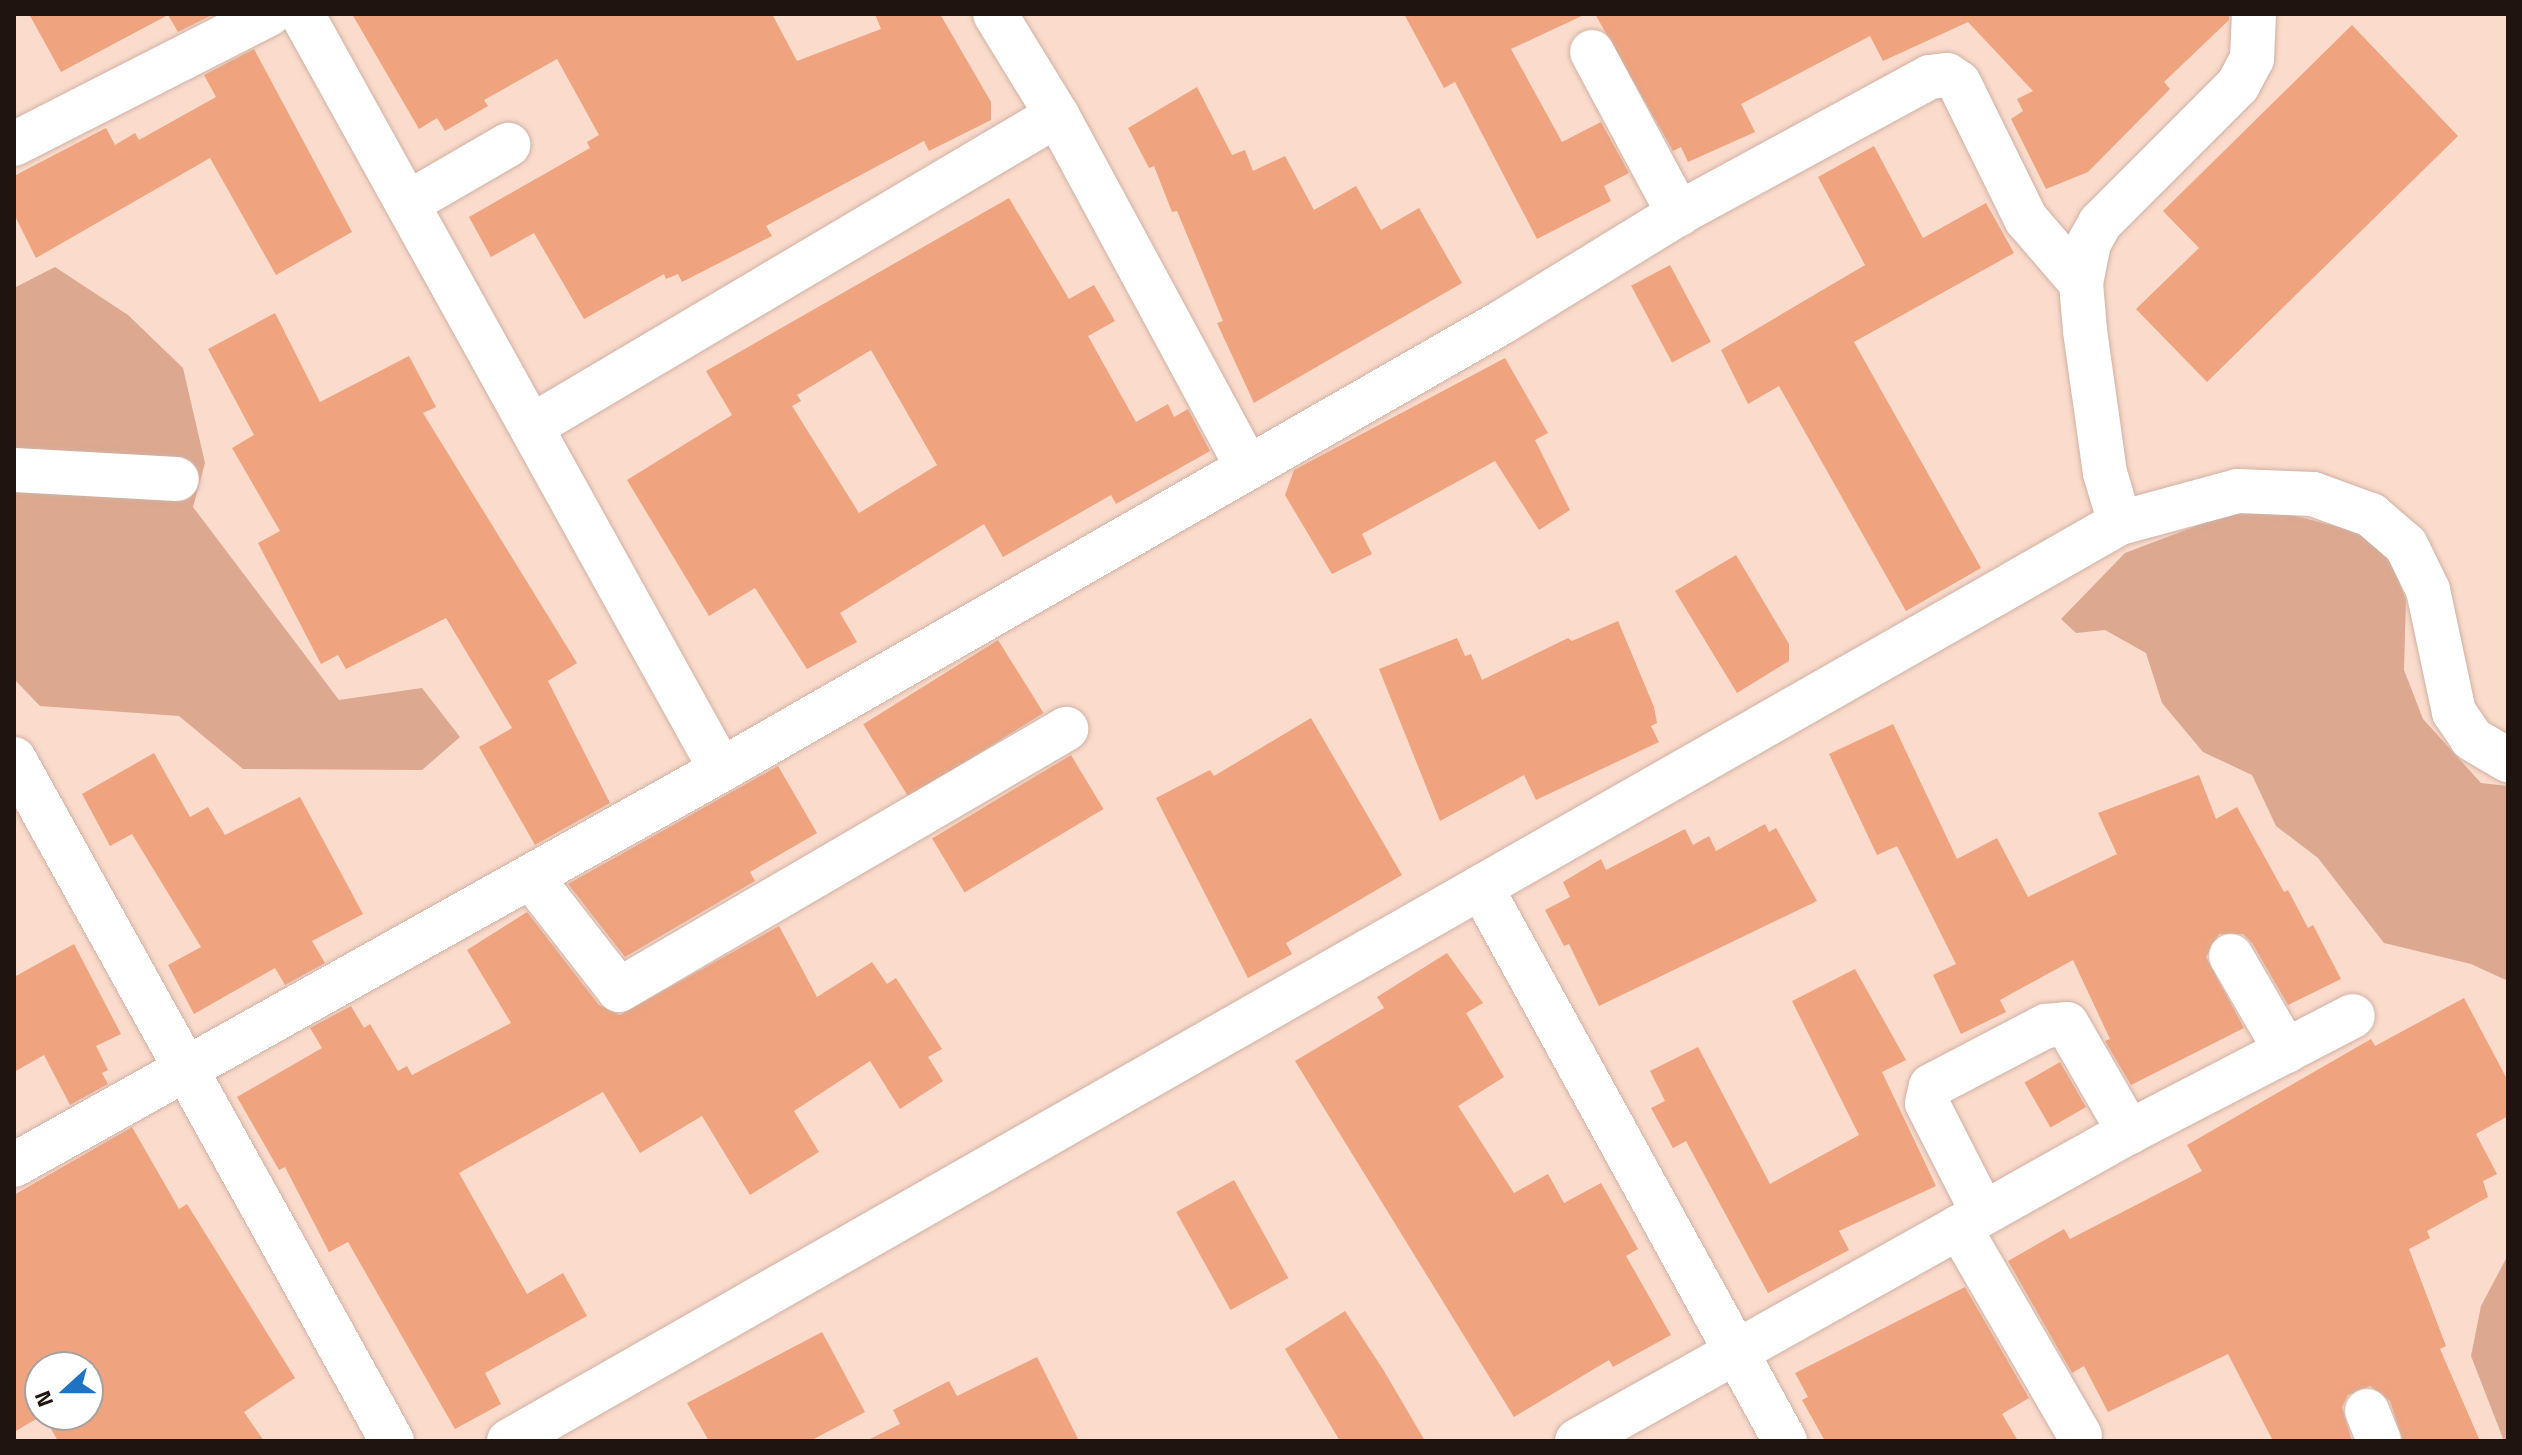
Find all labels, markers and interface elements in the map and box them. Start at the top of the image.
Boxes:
north arrow [24,1351,104,1431]
text: N [25,1386,62,1412]

